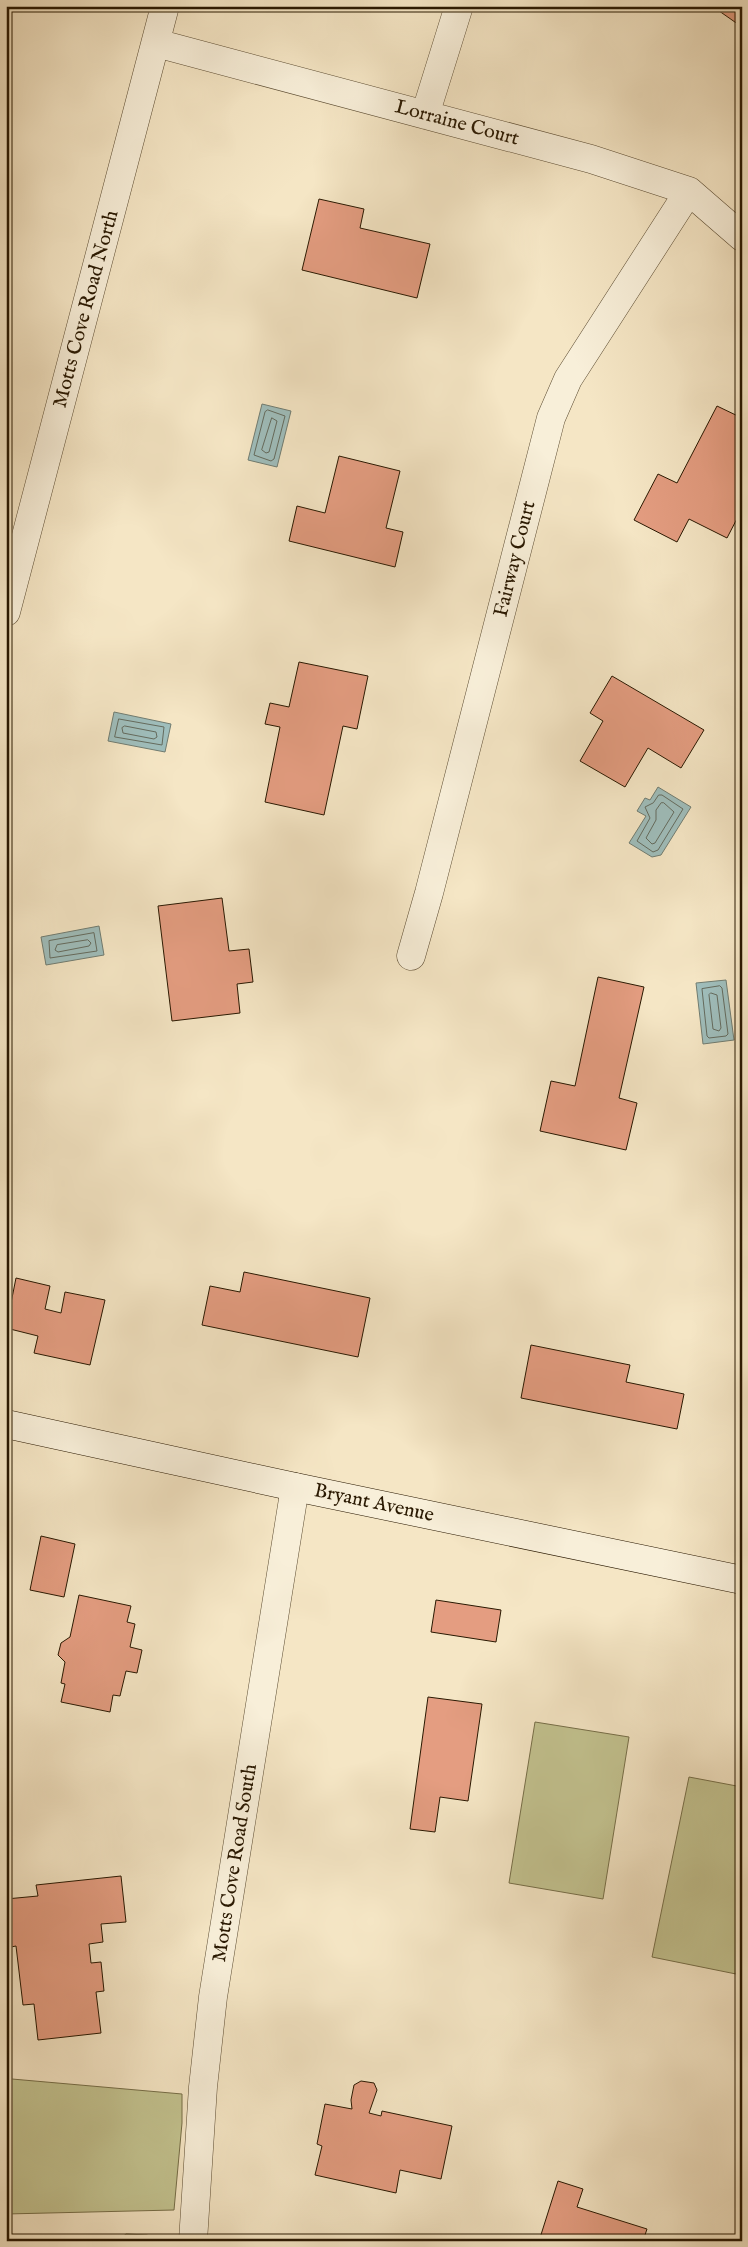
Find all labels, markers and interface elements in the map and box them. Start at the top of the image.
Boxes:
street label: Lorraine Court [392,94,522,152]
street label: Motts Cove Road North [48,207,125,411]
street label: Fairway Court [488,498,542,620]
street label: Bryant Avenue [312,1478,436,1528]
street label: Motts Cove Road South [207,1762,263,1964]

